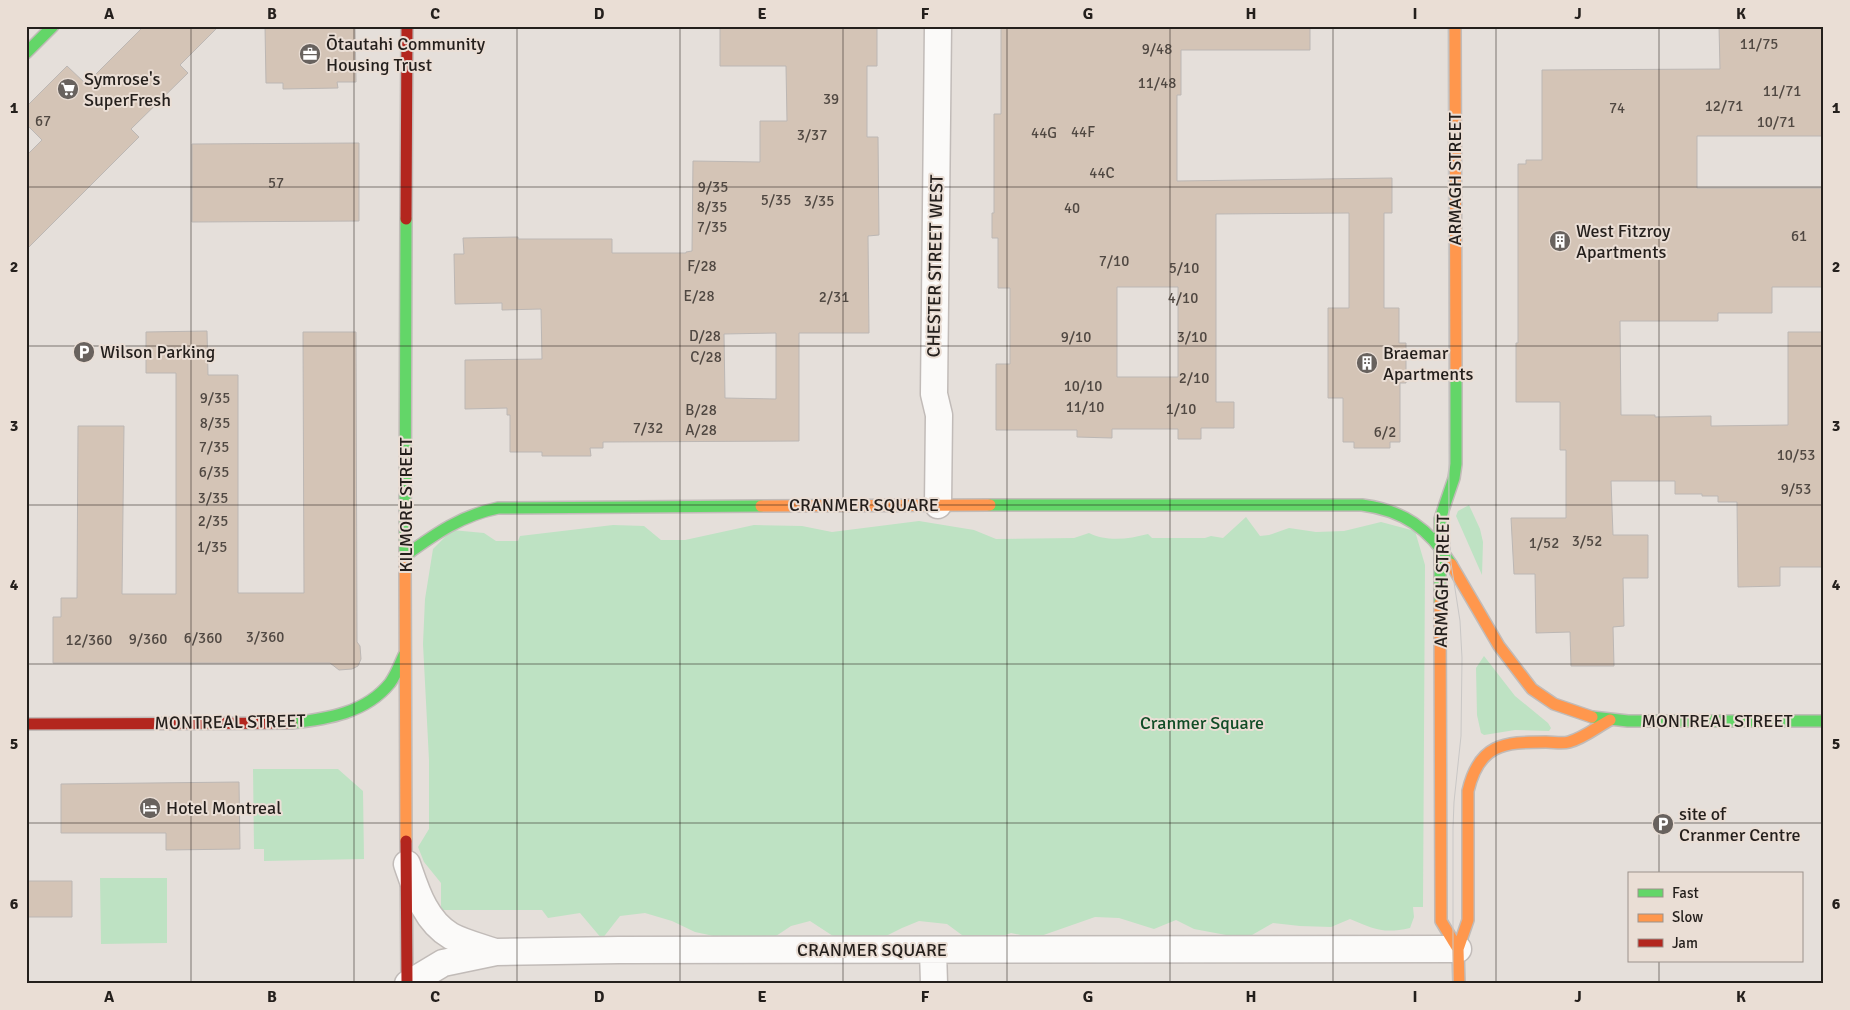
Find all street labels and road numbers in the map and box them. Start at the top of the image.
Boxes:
street label: ARMAGH STREET [1444,112,1466,246]
street label: CHESTER STREET WEST [922,174,948,358]
street label: KILMORE STREET [395,437,417,572]
street label: CRANMER SQUARE [789,494,939,516]
street label: ARMAGH STREET [1430,514,1454,648]
street label: MONTREAL STREET [154,710,306,734]
street label: MONTREAL STREET [1641,710,1793,732]
street label: CRANMER SQUARE [797,939,947,961]

